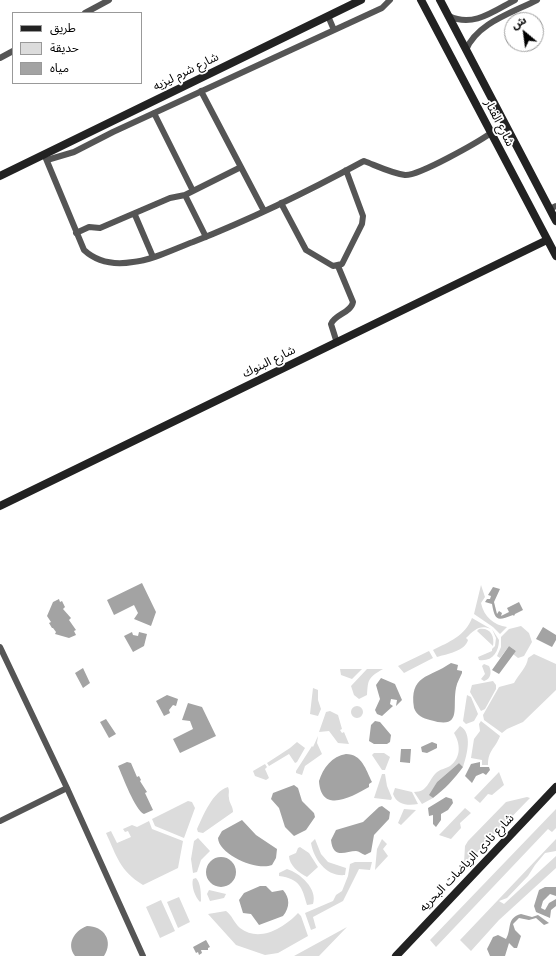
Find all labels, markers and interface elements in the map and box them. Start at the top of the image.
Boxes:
legend [12,12,142,84]
north arrow [504,12,544,52]
text: ش [509,13,528,31]
text: طريق [50,21,76,35]
text: حديقة [50,41,79,55]
street label: شارع شرم ليزيه [151,50,221,94]
text: مياه [50,61,69,75]
street label: شارع الفنار [481,97,517,149]
street label: شارع البنوك [240,343,298,381]
street label: شارع نادى الرياضات البحريه [417,811,517,915]

